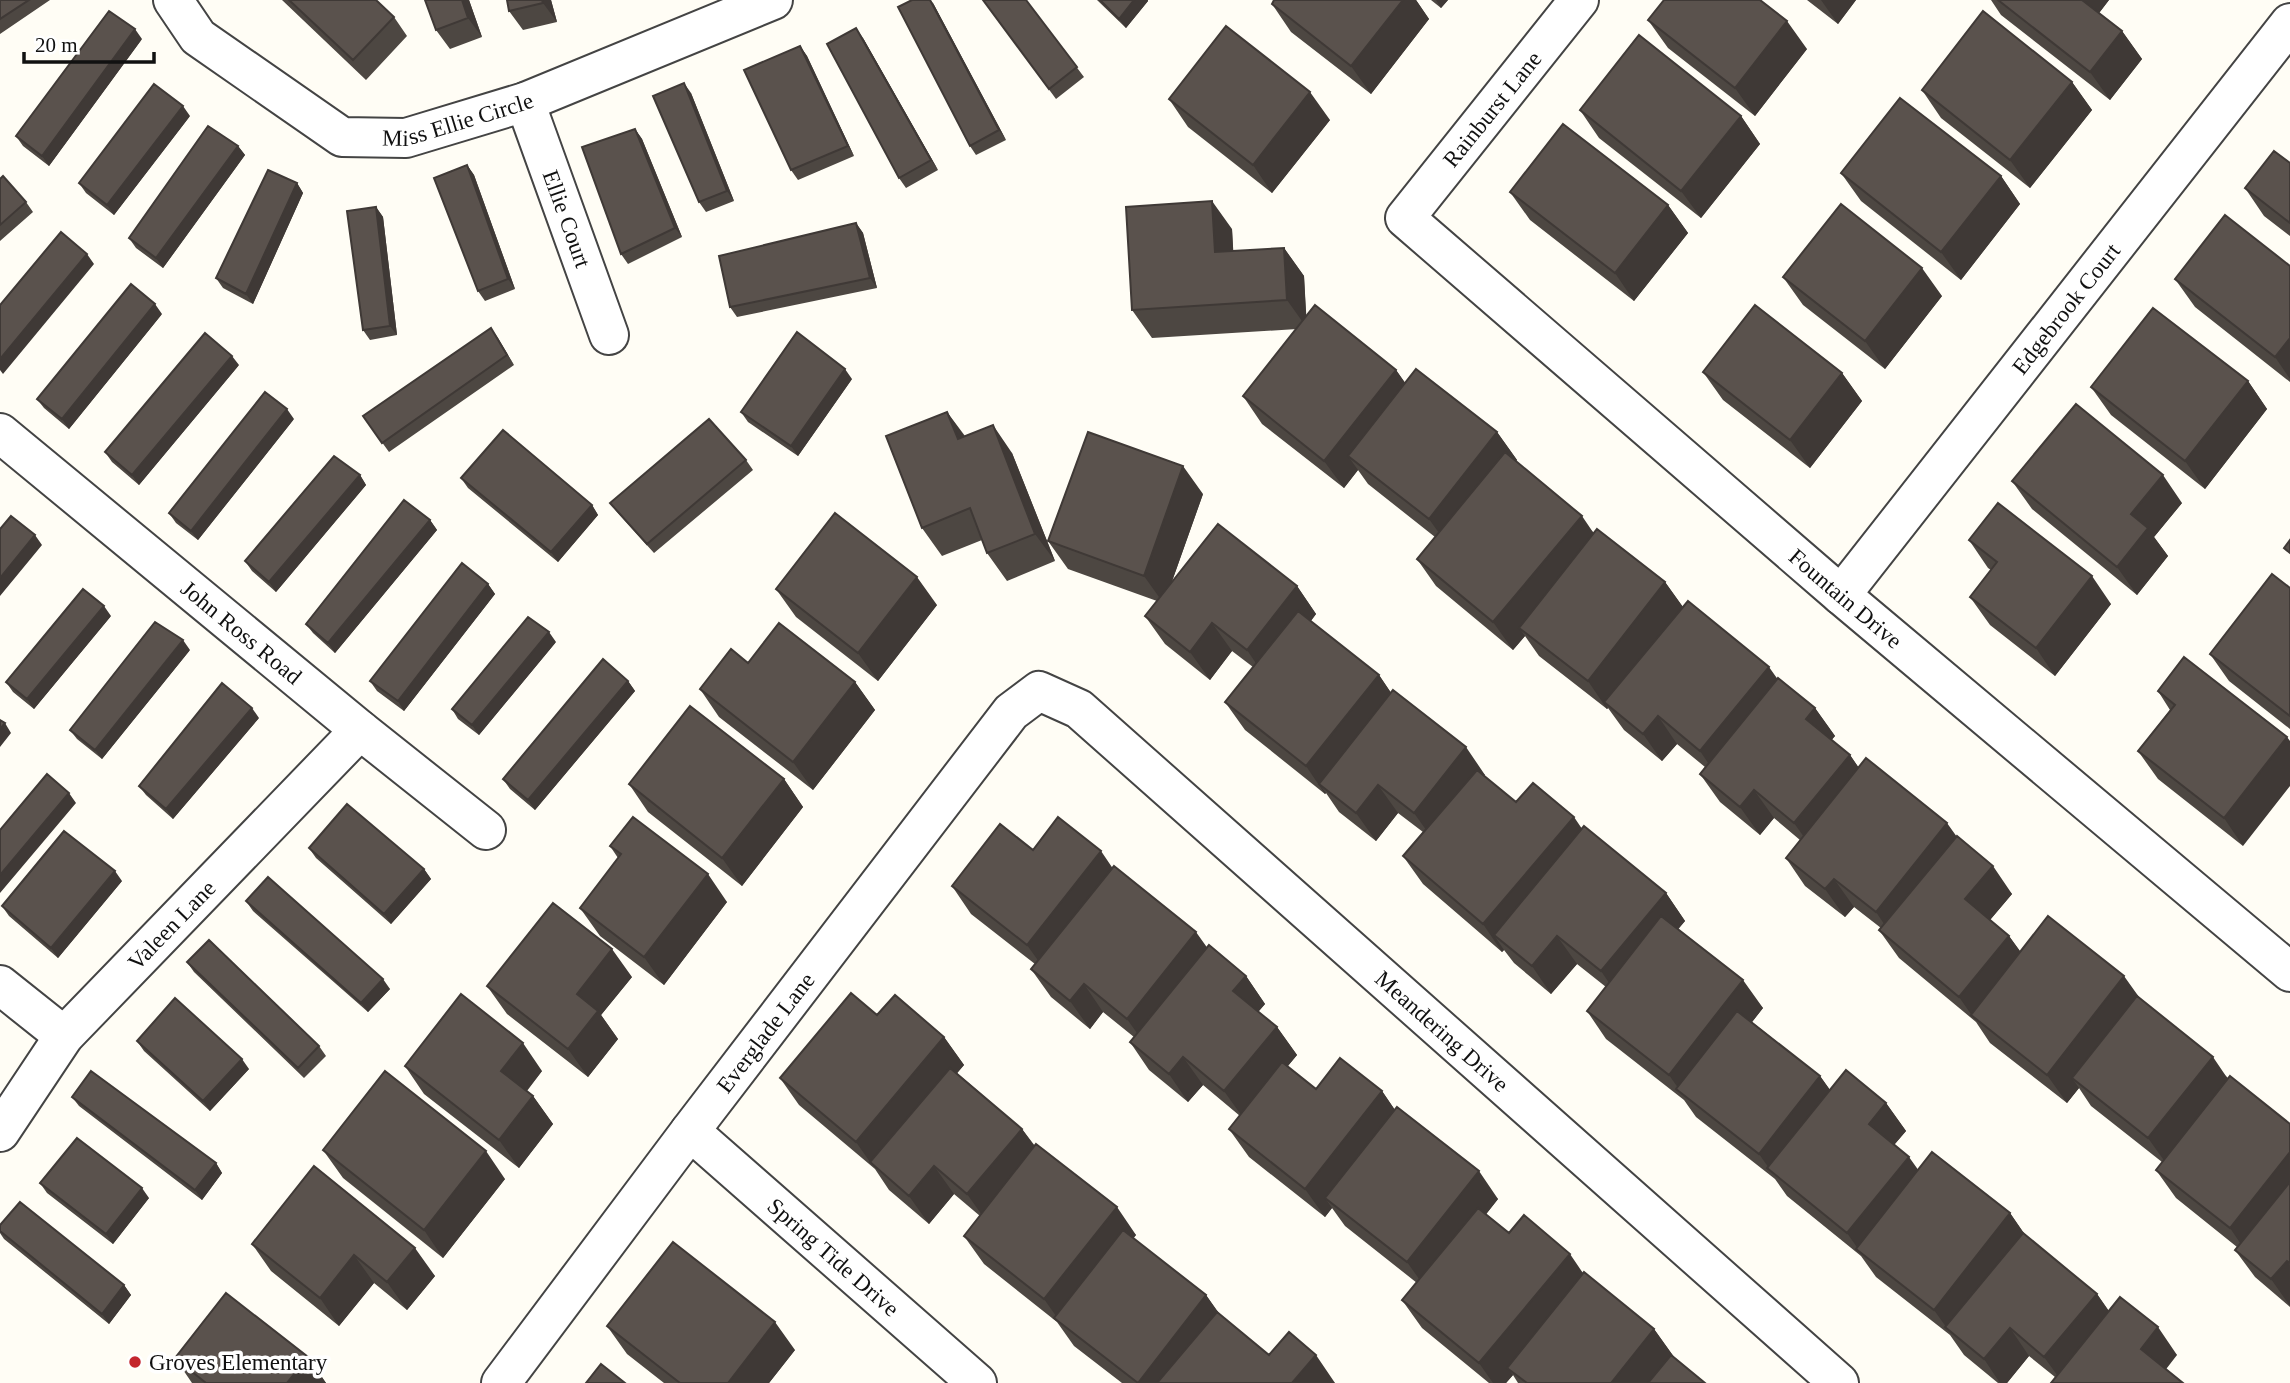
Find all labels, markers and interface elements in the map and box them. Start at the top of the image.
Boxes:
scale bar [24,21,154,65]
text: 20 m [35,33,78,57]
street label: Rainburst Lane [1438,47,1547,172]
street label: Miss Ellie Circle [382,88,537,151]
street label: Ellie Court [538,167,596,271]
street label: Edgebrook Court [2007,238,2125,379]
street label: Fountain Drive [1784,544,1907,654]
street label: John Ross Road [176,576,307,690]
street label: Valeen Lane [123,875,221,975]
street label: Meandering Drive [1370,966,1513,1097]
street label: Everglade Lane [712,968,820,1098]
street label: Spring Tide Drive [762,1193,904,1322]
place label: Groves Elementary [149,1350,328,1375]
marker: Groves Elementary [127,1354,143,1370]

